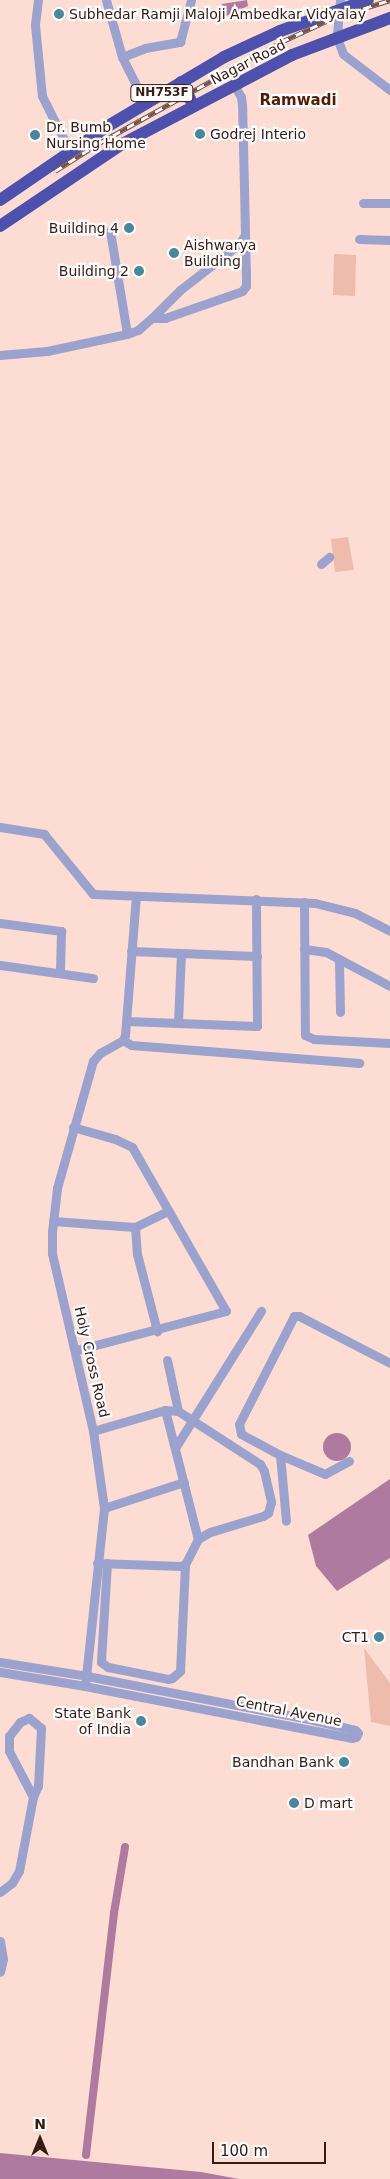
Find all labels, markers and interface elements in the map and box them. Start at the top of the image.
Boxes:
place label: Subhedar Ramji Maloji Ambedkar Vidyalay [69,6,366,22]
marker: Subhedar Ramji Maloji Ambedkar Vidyalay [53,8,65,20]
street label: Nagar Road [208,36,288,88]
road number: NH753F [130,84,194,102]
district label: Ramwadi [259,92,337,110]
place label: Dr. Bumb Nursing Home [46,119,146,152]
place label: Godrej Interio [210,126,306,142]
marker: Dr. Bumb Nursing Home [28,128,42,142]
marker: Godrej Interio [194,128,206,140]
place label: Building 4 [49,220,119,236]
marker: Building 4 [123,222,135,234]
place label: Aishwarya Building [184,237,256,270]
marker: Aishwarya Building [168,247,180,259]
place label: Building 2 [59,263,129,279]
marker: Building 2 [133,265,145,277]
street label: Holy Cross Road [71,1305,113,1419]
place label: CT1 [342,1629,369,1645]
marker: CT1 [373,1631,385,1643]
street label: Central Avenue [235,1693,343,1729]
place label: State Bank of India [54,1705,131,1738]
marker: State Bank of India [135,1715,147,1727]
place label: Bandhan Bank [232,1754,334,1770]
marker: Bandhan Bank [338,1756,350,1768]
place label: D mart [304,1795,353,1811]
marker: D mart [288,1797,300,1809]
north arrow [15,2114,65,2164]
text: N [34,2116,46,2132]
scale bar [215,2132,329,2164]
text: 100 m [220,2142,268,2160]

